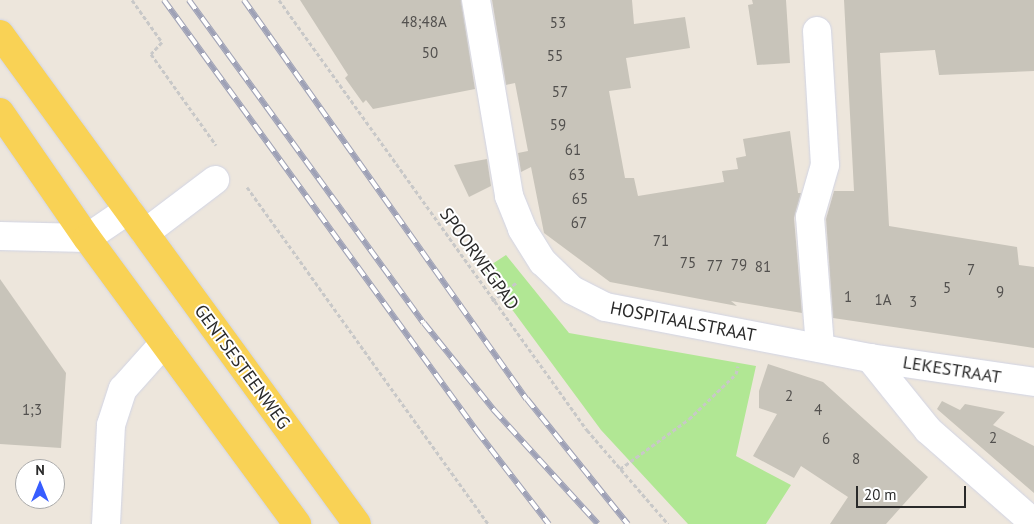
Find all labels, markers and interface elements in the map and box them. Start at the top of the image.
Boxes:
house number: 48;48A [401,13,447,31]
house number: 53 [550,14,566,32]
house number: 50 [422,44,438,62]
house number: 55 [547,47,563,65]
house number: 57 [552,83,568,101]
house number: 59 [550,116,566,134]
house number: 61 [565,141,581,159]
house number: 63 [569,166,585,184]
house number: 65 [572,190,588,208]
street label: SPOORWEGPAD [435,204,523,314]
house number: 67 [571,214,587,232]
house number: 71 [653,232,669,250]
house number: 75 [680,254,696,272]
house number: 79 [731,256,747,274]
house number: 77 [707,257,723,275]
house number: 81 [755,258,771,276]
house number: 7 [967,261,975,279]
house number: 5 [943,279,951,297]
house number: 9 [996,283,1004,301]
house number: 1 [844,288,852,306]
house number: 1A [875,291,891,309]
house number: 3 [909,293,917,311]
street label: HOSPITAALSTRAAT [608,297,758,347]
street label: GENTSESTEENWEG [190,301,294,433]
street label: LEKESTRAAT [901,352,1003,388]
house number: 2 [785,387,793,405]
house number: 1;3 [22,401,42,419]
house number: 4 [814,401,822,419]
house number: 2 [989,429,997,447]
house number: 6 [822,430,830,448]
house number: 8 [852,450,860,468]
north arrow [15,459,65,509]
text: N [35,461,45,479]
scale bar [859,476,969,508]
text: 20 m [864,485,897,504]

